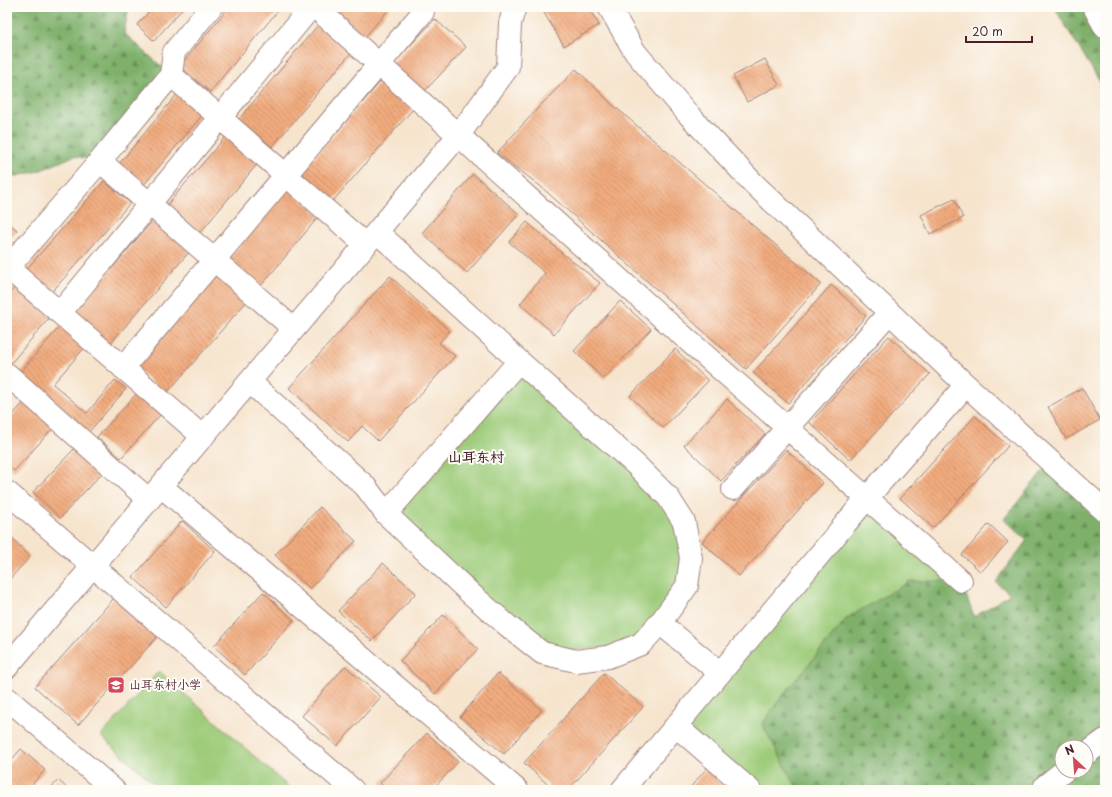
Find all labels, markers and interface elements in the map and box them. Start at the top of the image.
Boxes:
scale bar [966,18,1032,44]
text: 20 m [972,22,1003,40]
district label: 山耳东村 [448,446,504,467]
school or university icon: 山耳东村小学 [106,675,126,695]
place label: 山耳东村小学 [129,675,201,693]
north arrow [1054,739,1094,779]
text: N [1062,740,1077,759]

